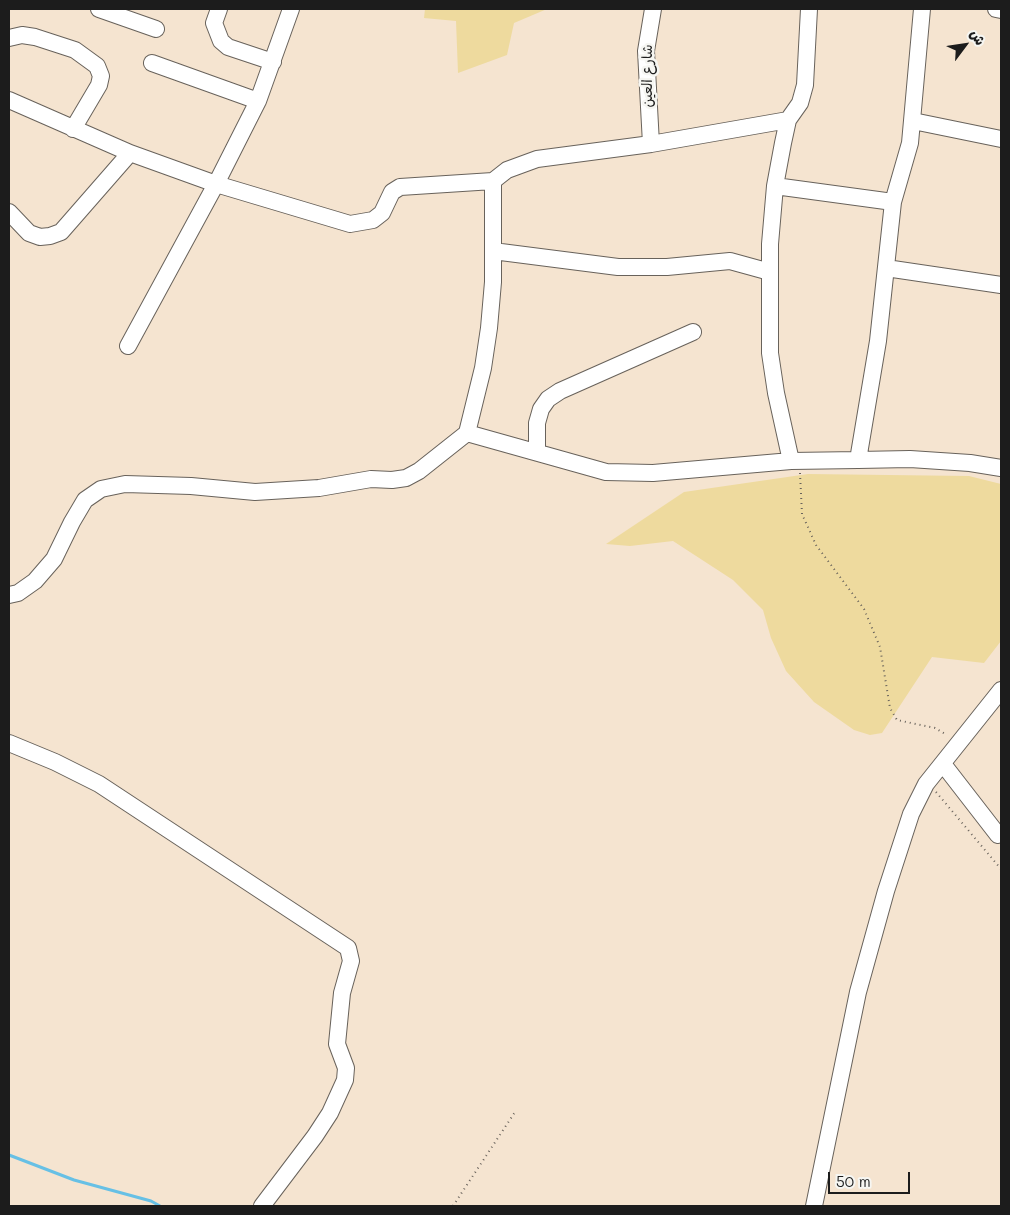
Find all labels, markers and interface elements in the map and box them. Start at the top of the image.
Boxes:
north arrow [940,20,990,70]
text: ش [966,26,990,49]
street label: شارع العين [640,44,656,108]
scale bar [830,1162,912,1194]
text: 50 m [836,1171,871,1191]

